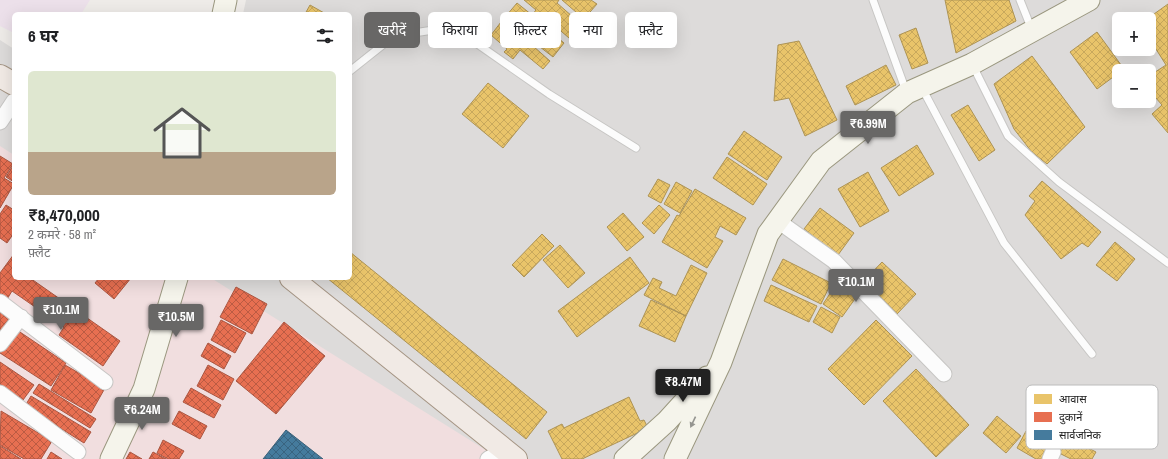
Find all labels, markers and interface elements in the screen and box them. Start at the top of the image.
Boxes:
chip: खरीदें [364,12,420,48]
chip: किराया [428,12,492,48]
chip: फ़िल्टर [500,12,561,48]
chip: नया [569,12,617,48]
chip: फ़्लैट [625,12,677,48]
map controls [1112,12,1156,108]
button: + [1112,12,1156,56]
text: 6 घर [28,24,58,47]
icon: filters [314,25,336,47]
button: − [1112,64,1156,108]
icon: home [146,97,218,169]
pin: ₹6.99M [835,111,901,145]
text: ₹6.99M [849,115,887,132]
text: ₹8,470,000 [28,203,100,226]
text: 2 कमरे · 58 m² [28,226,96,243]
text: फ़्लैट [28,244,51,261]
pin: ₹10.1M [823,269,889,303]
text: ₹10.1M [837,273,875,290]
pin: ₹10.1M [28,297,94,331]
text: ₹10.1M [42,301,80,318]
pin: ₹10.5M [143,304,209,338]
text: ₹10.5M [157,308,195,325]
pin: ₹8.47M [650,369,716,403]
text: ₹8.47M [664,373,702,390]
legend [1026,385,1158,449]
text: आवास [1059,392,1087,406]
pin: ₹6.24M [109,397,175,431]
text: ₹6.24M [123,401,161,418]
text: दुकानें [1059,410,1083,425]
one-way arrow [690,417,696,428]
text: सार्वजनिक [1059,428,1102,442]

